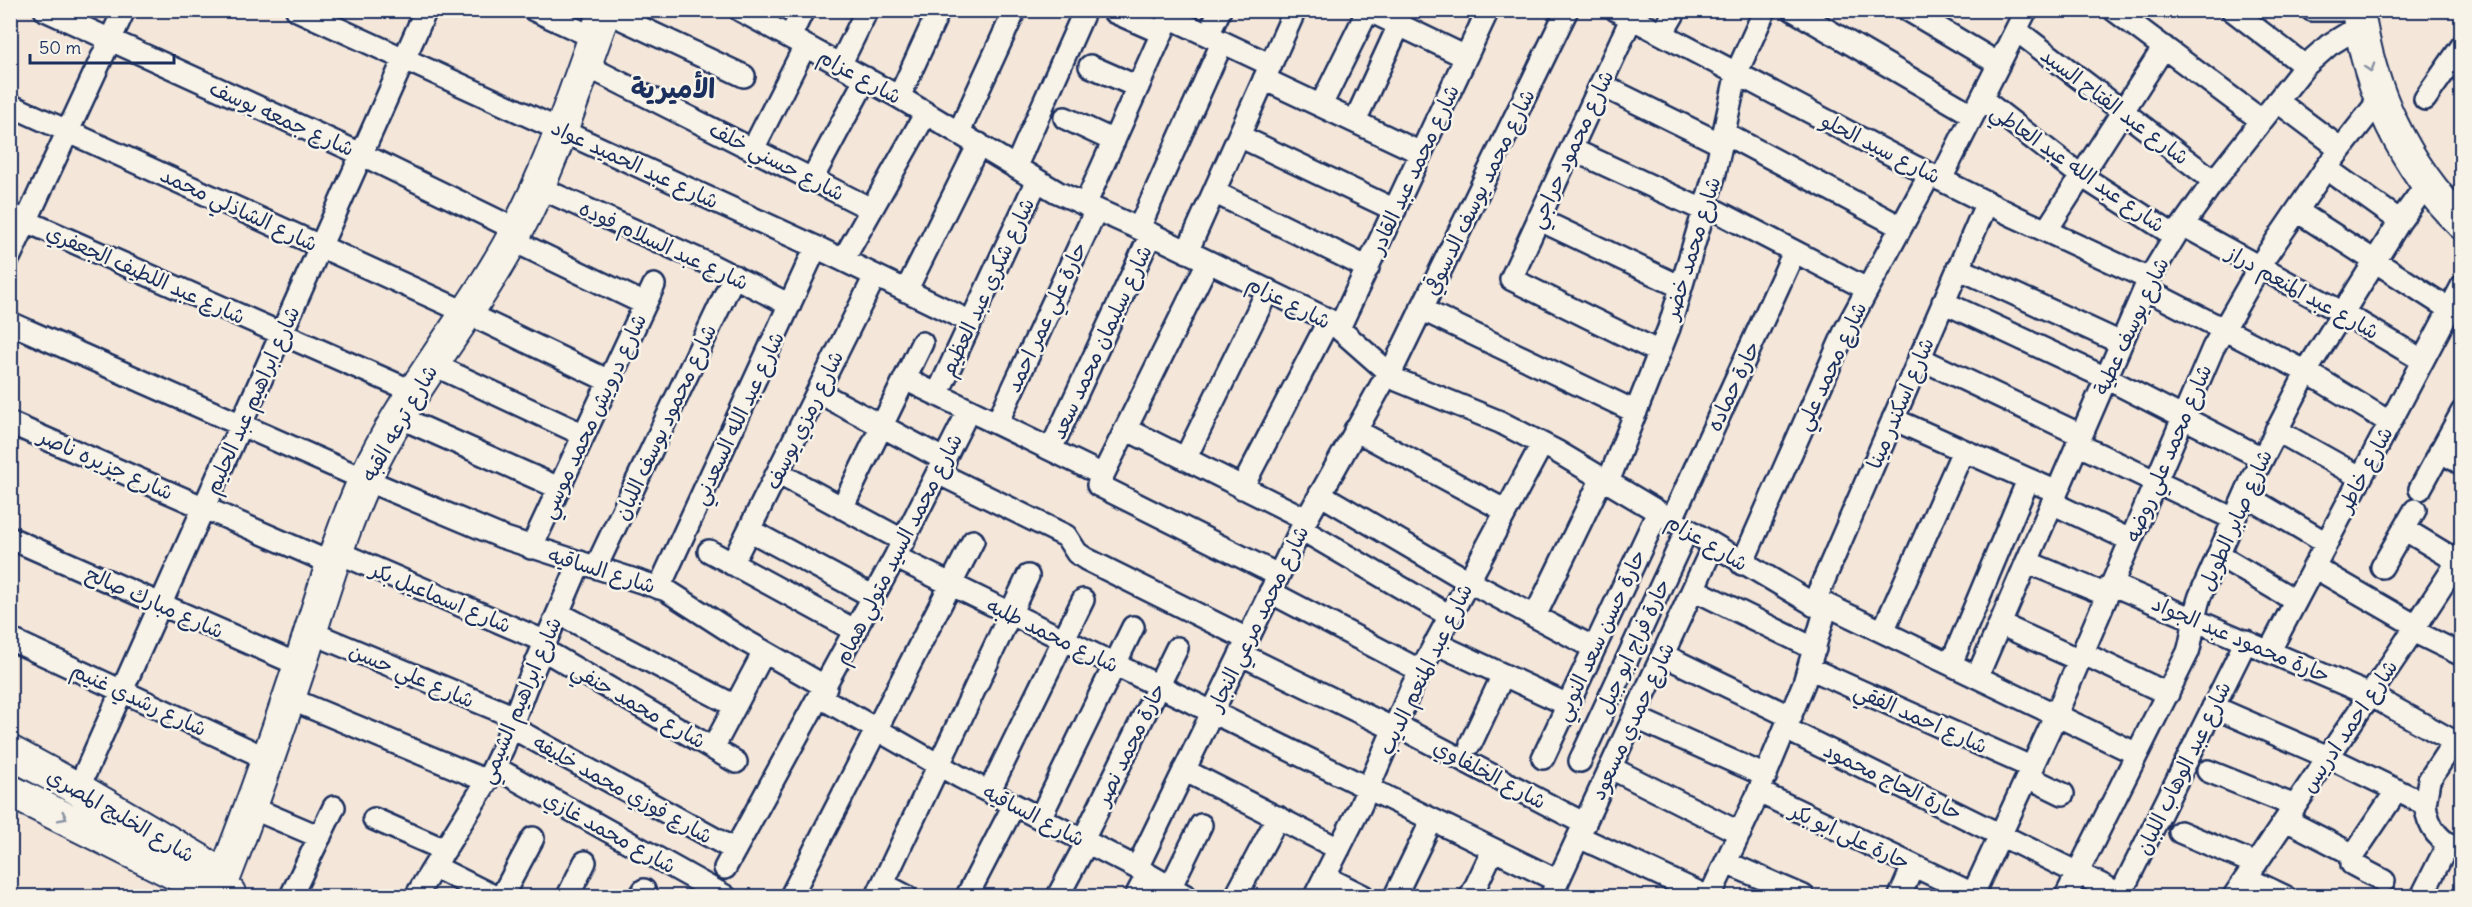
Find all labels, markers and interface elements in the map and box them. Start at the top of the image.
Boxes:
scale bar [30,27,174,65]
text: 50 m [39,36,81,59]
street label: شارع عبد الفتاح السيد [2034,41,2195,172]
street label: شارع عزام [812,42,906,112]
one-way arrow [2363,62,2375,73]
street label: شارع محمود حراجي [1523,66,1625,235]
district label: الأميرية [631,71,715,105]
street label: شارع جمعه يوسف [205,74,359,164]
street label: شارع محمد عبد القادر [1362,80,1467,260]
street label: شارع محمد يوسف الدسوقي [1417,84,1543,300]
street label: شارع عبد الله عبد العاطي [1982,98,2170,243]
street label: شارع سيد الحلو [1815,106,1945,191]
street label: شارع عبد الحميد عواد [546,113,723,216]
street label: شارع حسني خلف [702,115,849,212]
street label: شارع الشاذلي محمد [153,161,322,263]
street label: شارع محمد خضر [1657,173,1728,325]
street label: شارع شكري عبد العظيم [934,193,1043,382]
street label: شارع عبد السلام فوده [574,194,753,299]
street label: شارع عبد اللطيف الجعفري [42,218,250,332]
street label: حارة علي عمر احمد [999,237,1098,399]
street label: شارع عبد المنعم دراز [2219,238,2384,348]
street label: شارع سليمان محمد سعد [1044,241,1160,444]
street label: شارع يوسف عطية [2087,253,2177,400]
street label: شارع عزام [1241,269,1336,337]
street label: شارع محمد علي [1789,297,1878,437]
street label: شارع ابراهيم عبد الحليم [198,302,308,500]
street label: شارع درويش محمد موسي [534,309,658,525]
street label: شارع محمود يوسف اللبان [608,320,724,525]
street label: شارع عبد الله السعدني [686,327,795,511]
street label: شارع اسكندر مينا [1860,333,1942,474]
street label: حارة حماده [1700,336,1766,436]
street label: شارع رمزي يوسف [759,346,851,495]
street label: شارع ترعه القبه [355,360,445,487]
street label: شارع محمد علي روضه [2118,360,2223,548]
street label: شارع جزيره ناصر [32,421,178,508]
street label: شارع خاطر [2330,422,2400,519]
street label: شارع محمد السيد متولي همام [828,429,974,672]
street label: شارع صابر الطويل [2192,445,2280,596]
street label: شارع عزام [1660,507,1753,580]
street label: شارع محمد مرعي النجار [1201,521,1320,720]
street label: شارع الساقيه [544,541,659,601]
street label: حارة حسن سعد النوبي [1548,545,1657,728]
street label: شارع اسماعيل بكر [364,554,516,641]
street label: شارع مبارك صالح [81,560,228,646]
street label: حارة فراج ابو جبل [1590,574,1677,718]
street label: شارع عبد المنعم الديب [1372,579,1481,760]
street label: حارة محمود عبد الجواد [2148,589,2334,689]
street label: شارع محمد طلبه [982,591,1123,680]
street label: شارع ابراهيم الشيمي [473,612,573,790]
street label: شارع علي حسن [343,636,479,719]
street label: شارع حمدي مسعود [1584,638,1682,805]
street label: شارع احمد ادريس [2295,654,2405,799]
street label: شارع رشدي غنيم [66,656,211,745]
street label: شارع محمد حنفي [564,656,711,760]
street label: شارع احمد الفقي [1848,677,1992,765]
street label: شارع عبد الوهاب اللبان [2129,677,2239,860]
street label: حارة محمد نصر [1088,678,1171,811]
street label: شارع فوزي محمد خليفه [528,728,717,851]
street label: شارع الخلفاوي [1428,733,1551,817]
street label: حارة الحاج محمود [1819,736,1967,827]
street label: شارع الخليج المصري [41,762,200,870]
street label: شارع الساقيه [978,778,1090,854]
street label: شارع محمد غازي [538,785,681,881]
street label: حارة على ابو بكر [1783,796,1914,876]
one-way arrow [56,810,67,821]

